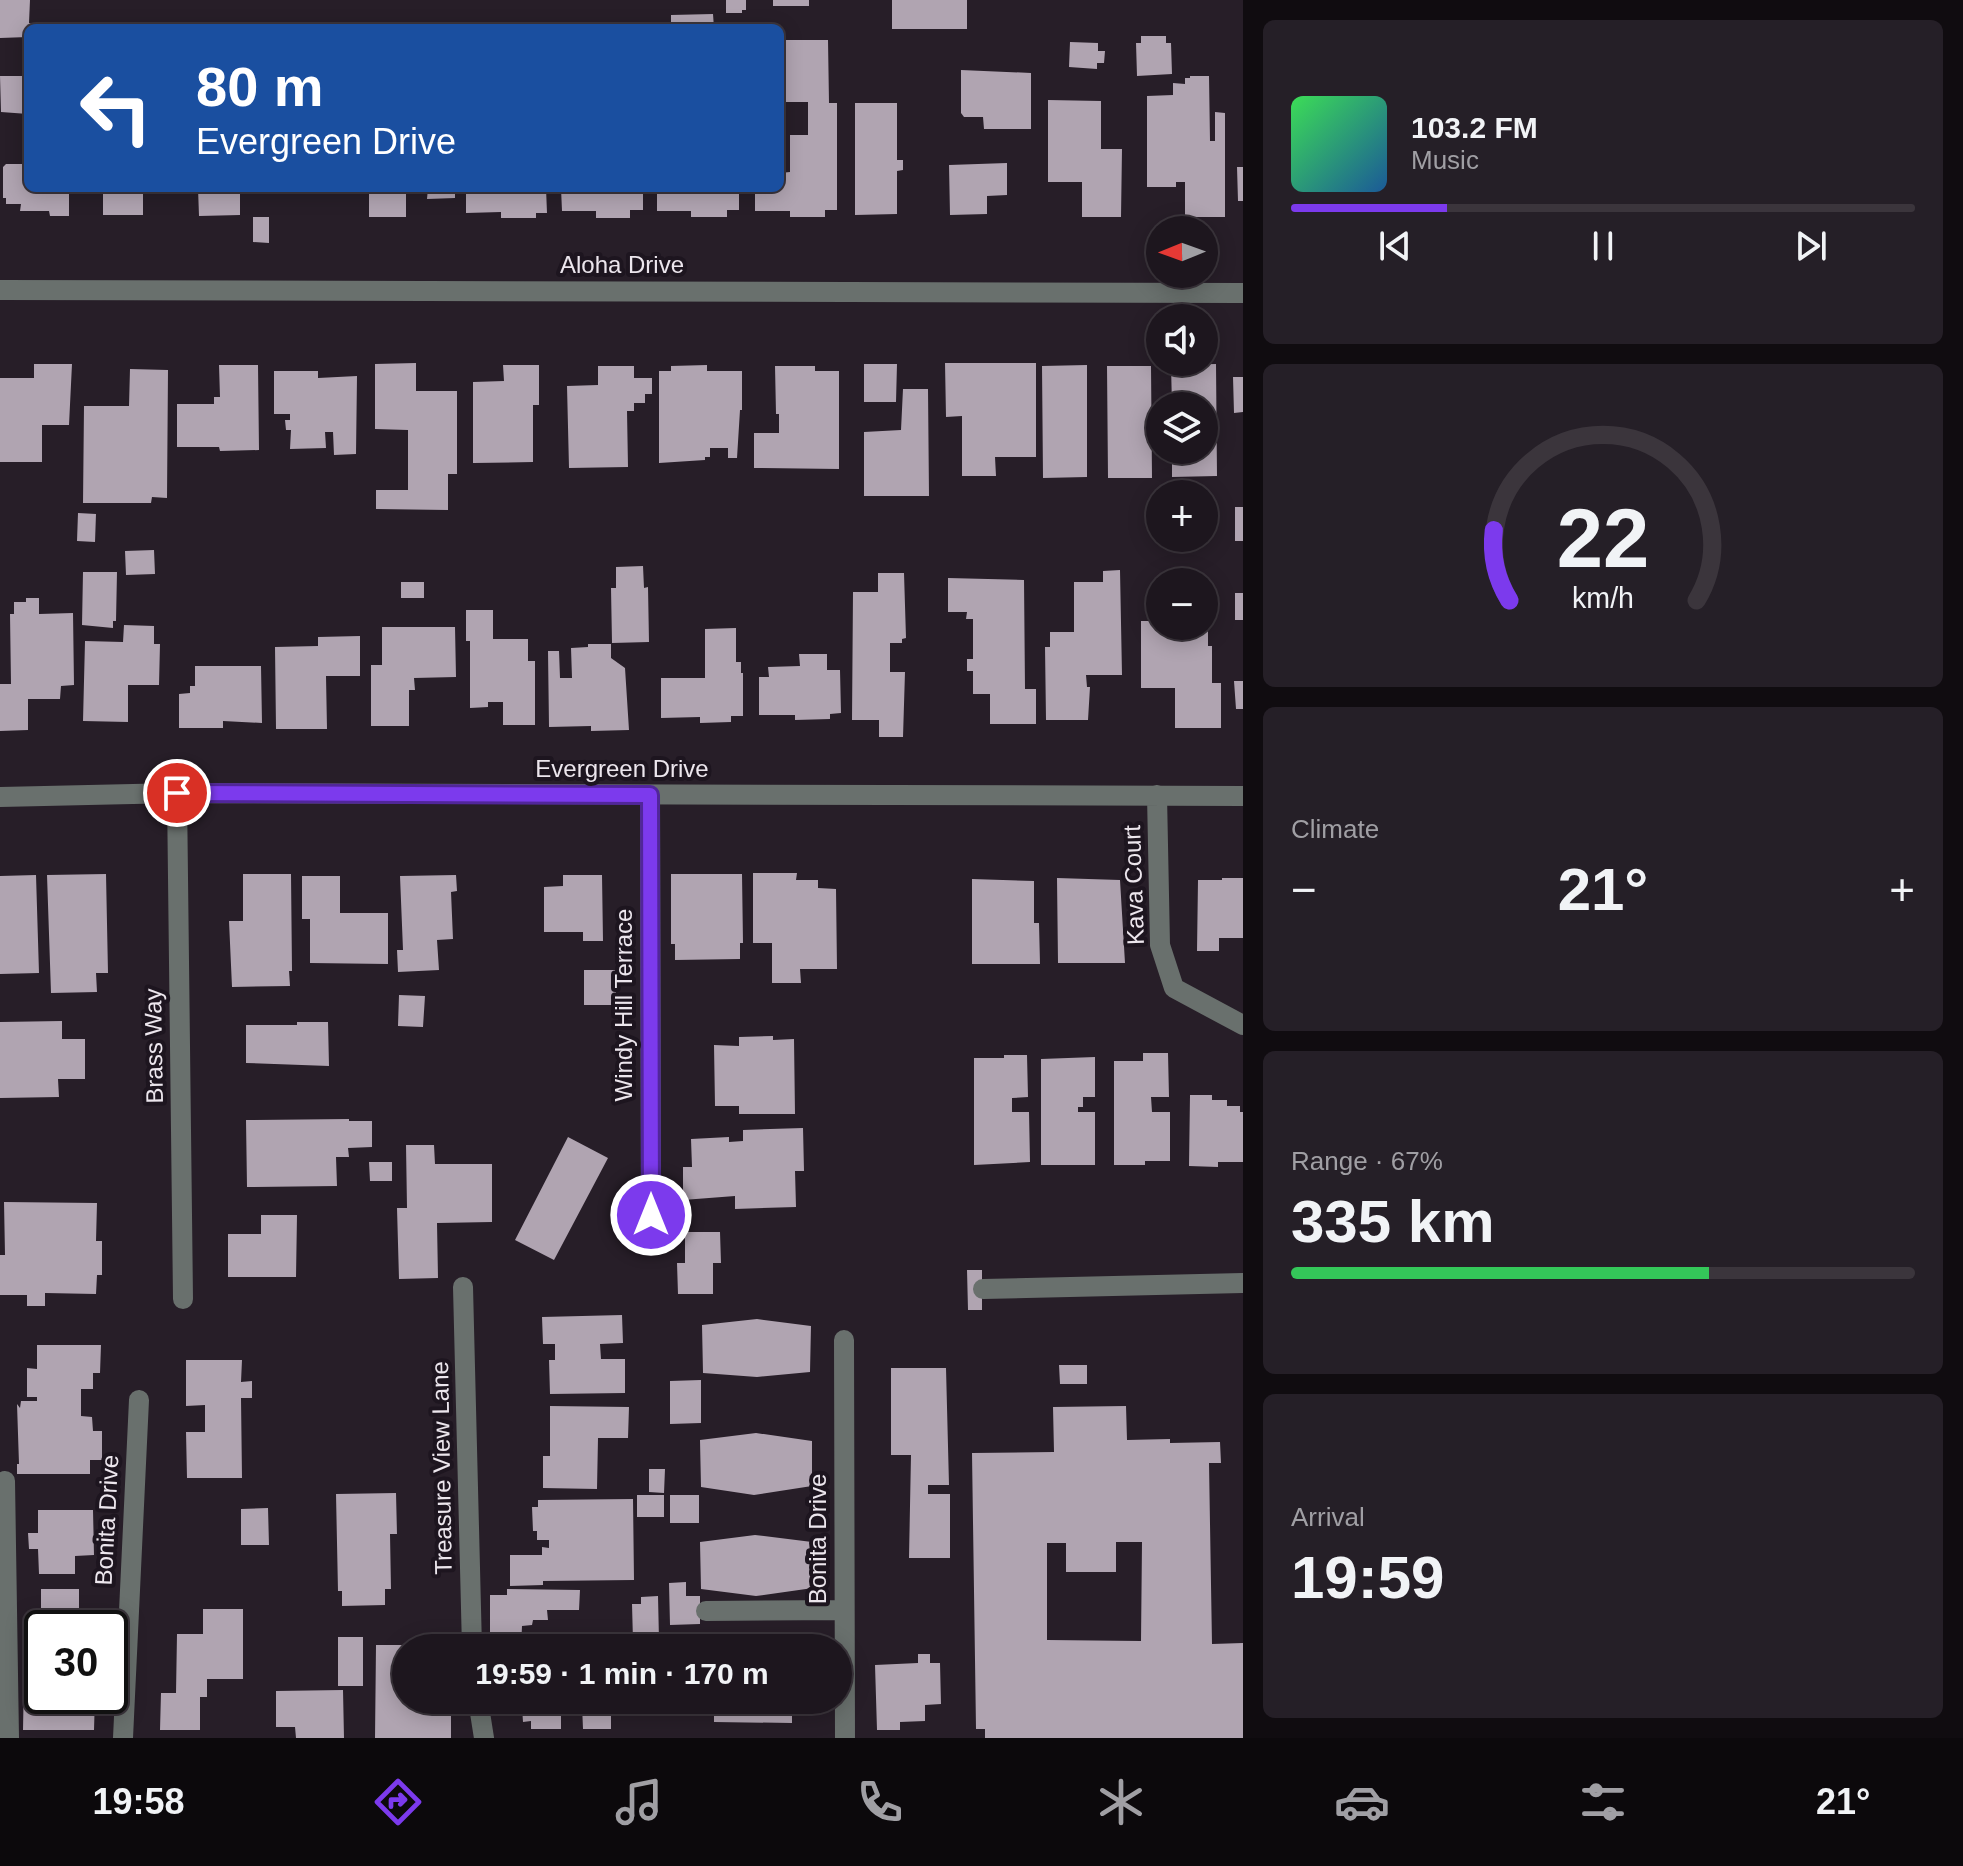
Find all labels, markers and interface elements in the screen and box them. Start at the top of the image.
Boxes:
text: 80 m [196,55,324,118]
icon: left [64,56,168,160]
text: 103.2 FM [1411,111,1538,144]
text: Evergreen Drive [196,121,456,162]
text: Music [1411,145,1479,175]
north arrow [1146,216,1218,288]
map controls [1146,216,1218,640]
icon: previous [1373,224,1417,268]
icon: pause [1581,224,1625,268]
icon: next [1789,224,1833,268]
street label: Aloha Drive [560,251,684,278]
button: sound [1146,304,1218,376]
button: layers [1146,392,1218,464]
button: + [1146,480,1218,552]
text: 22 [1557,492,1649,585]
button: − [1146,568,1218,640]
text: km/h [1572,583,1634,615]
street label: Evergreen Drive [535,755,709,782]
pin [143,759,211,827]
icon: arrive [155,771,199,815]
text: Climate [1291,814,1379,844]
street label: Kava Court [1118,824,1149,945]
text: 21° [1558,856,1648,923]
text: − [1291,865,1317,914]
text: + [1889,865,1915,914]
street label: Windy Hill Terrace [610,909,637,1101]
street label: Brass Way [139,988,168,1104]
text: Range · 67% [1291,1146,1443,1176]
position arrow [609,1173,693,1257]
text: 335 km [1291,1188,1495,1255]
street label: Treasure View Lane [426,1361,457,1575]
street label: Bonita Drive [90,1454,123,1586]
street label: Bonita Drive [804,1474,831,1604]
text: Arrival [1291,1502,1365,1532]
text: 19:59 [1291,1544,1444,1611]
speed limit sign: 30 [24,1610,128,1714]
text: 19:59 · 1 min · 170 m [475,1657,769,1690]
icon: directions [370,1774,426,1830]
icon: music [611,1774,667,1830]
icon: phone [852,1774,908,1830]
icon: climate [1093,1774,1149,1830]
icon: car [1334,1774,1390,1830]
icon: filters [1575,1774,1631,1830]
text: 19:58 [93,1781,185,1822]
text: 21° [1816,1781,1870,1822]

